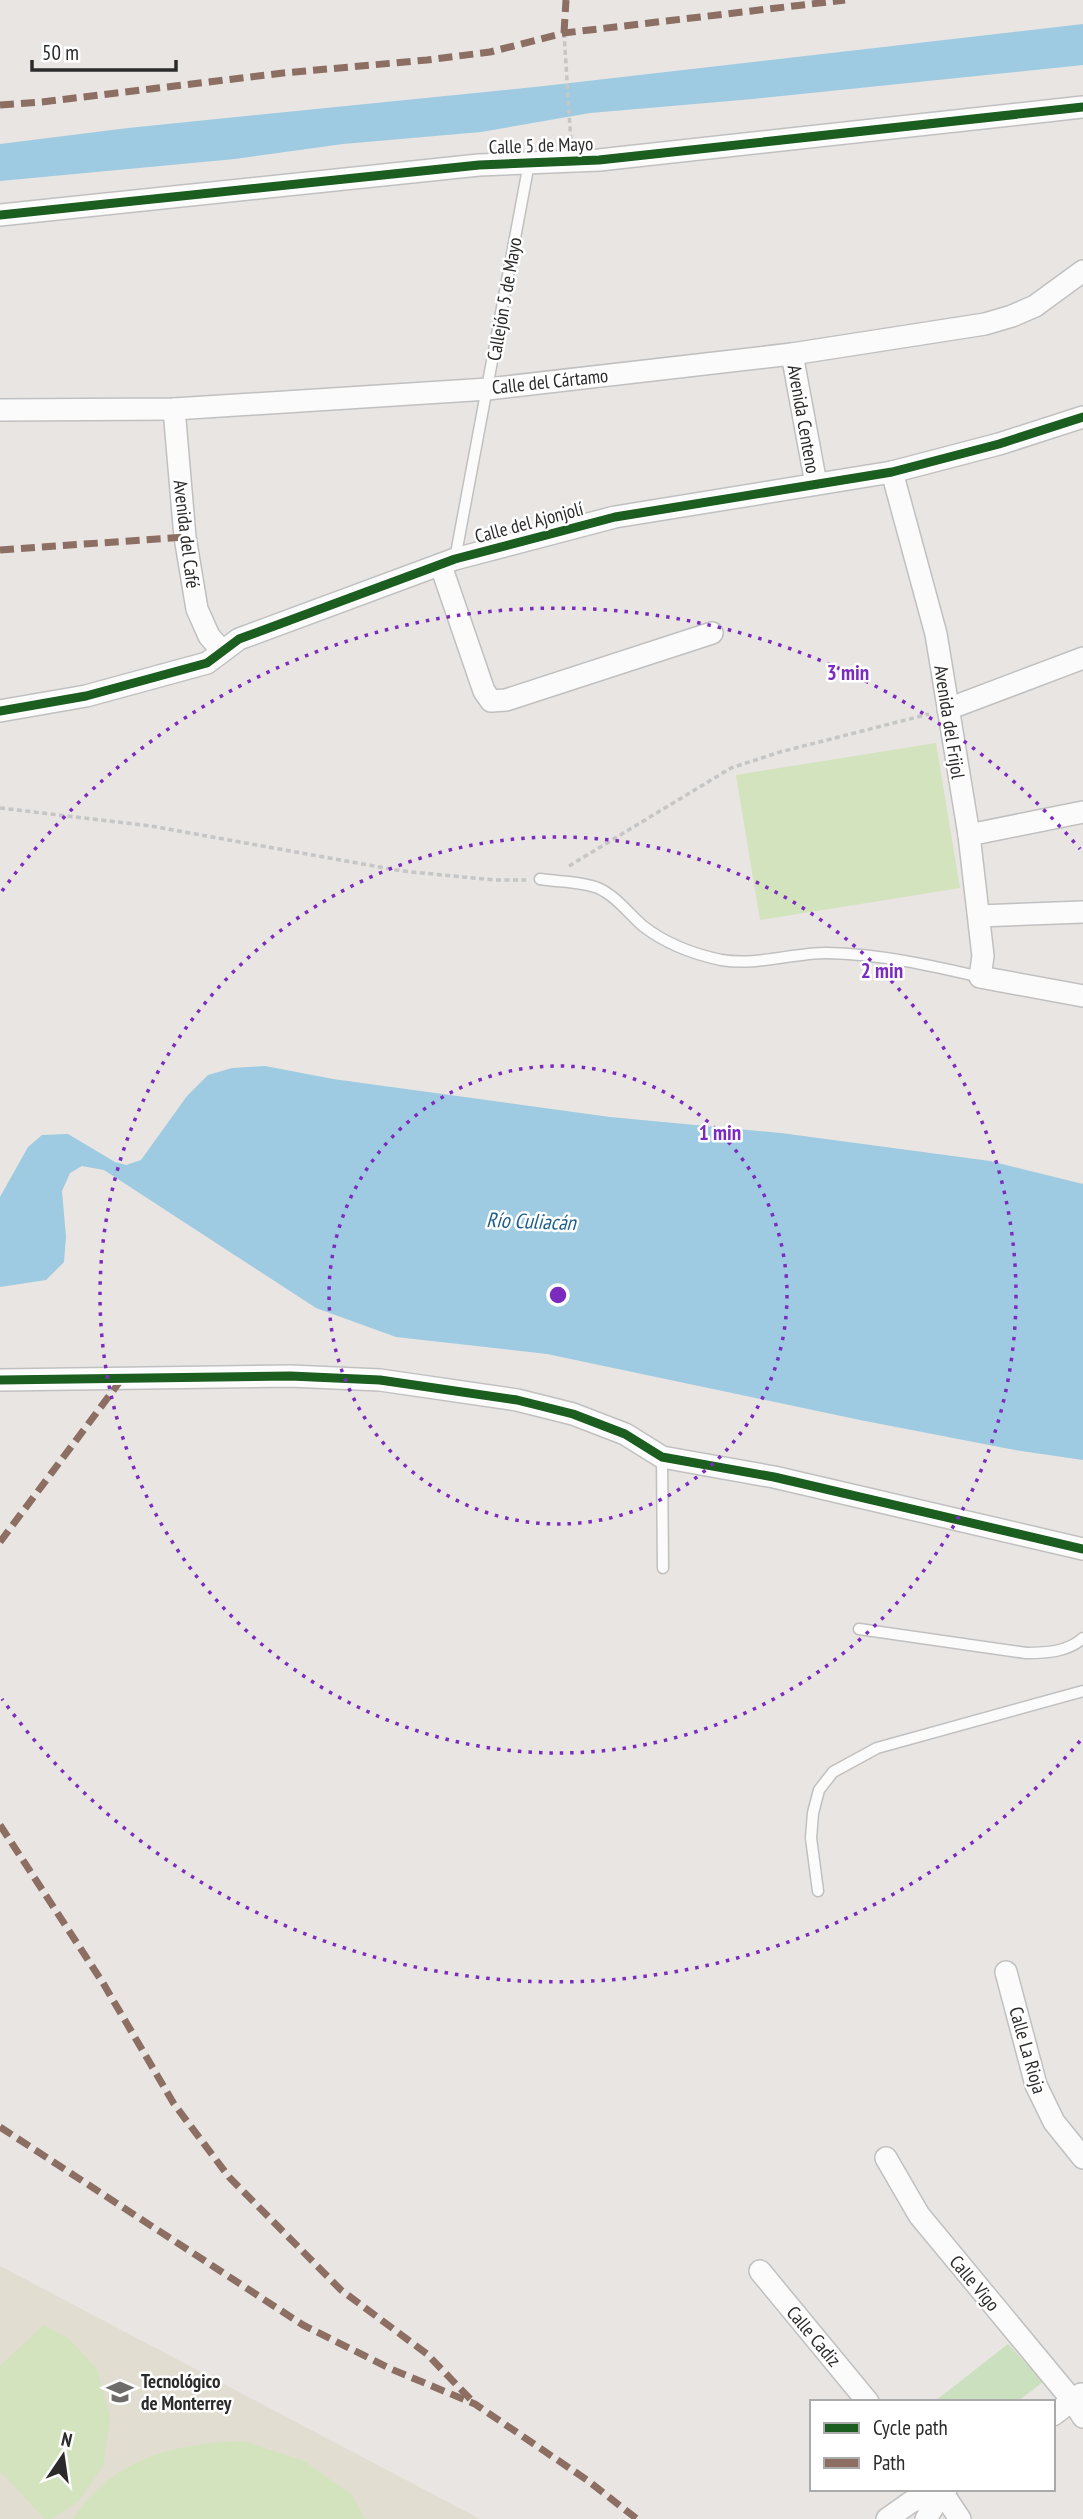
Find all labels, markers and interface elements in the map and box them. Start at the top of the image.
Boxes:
scale bar [32,28,175,72]
text: 50 m [42,39,79,66]
street label: Calle 5 de Mayo [488,131,594,159]
street label: Callejón 5 de Mayo [481,235,527,363]
street label: Calle del Cártamo [491,363,609,399]
street label: Avenida Centeno [783,363,825,475]
street label: Avenida del Café [168,478,206,590]
street label: Calle del Ajonjolí [472,496,586,548]
text: 3 min [827,659,869,686]
street label: Avenida del Frijol [929,664,971,781]
text: 2 min [861,957,903,984]
text: 1 min [699,1119,741,1146]
water label: Río Culiacán [486,1206,578,1236]
centre of rings [546,1283,570,1307]
street label: Calle La Rioja [1004,2004,1052,2096]
street label: Calle Vigo [945,2250,1005,2316]
street label: Calle Cadiz [782,2301,846,2371]
place label: Tecnológico de Monterrey [141,2369,232,2415]
school or university icon: Tecnológico de Monterrey [105,2377,135,2407]
legend [810,2400,1055,2491]
text: Cycle path [873,2414,948,2441]
north arrow [28,2421,98,2491]
text: N [59,2427,75,2452]
text: Path [873,2449,905,2476]

